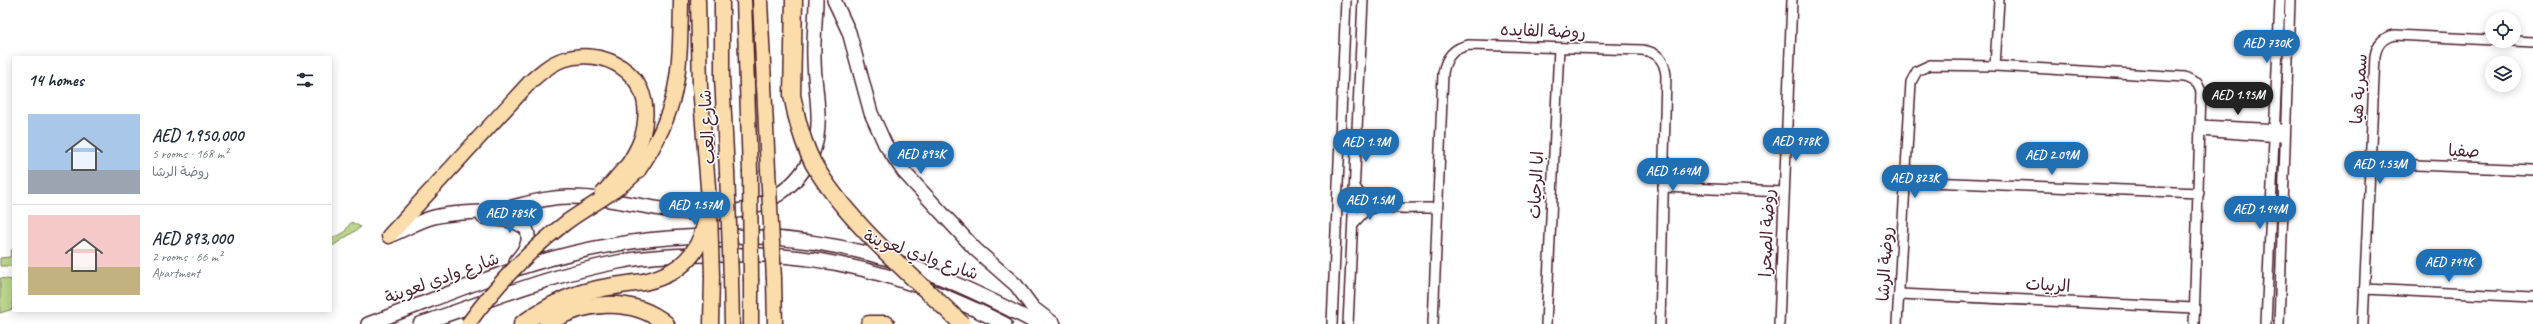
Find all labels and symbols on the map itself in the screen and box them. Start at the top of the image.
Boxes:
street label: روضة الفايده [1500,19,1586,43]
pin: AED 730K [2226,30,2308,64]
street label: سمرية هيا [2346,53,2372,125]
pin: AED 1.95M [2192,82,2284,116]
street label: شارع العب [695,89,720,165]
pin: AED 978K [1755,128,1837,162]
pin: AED 1.9M [1325,129,1407,163]
street label: صفيا [2448,140,2480,162]
pin: AED 893K [880,141,962,175]
pin: AED 2.09M [2006,142,2098,176]
street label: ابا الرحيات [1524,150,1548,220]
pin: AED 1.53M [2334,151,2426,185]
pin: AED 1.64M [1627,158,1719,192]
pin: AED 823K [1874,165,1956,199]
pin: AED 1.5M [1329,187,1411,221]
street label: روضة الصحرا [1755,189,1779,277]
pin: AED 1.57M [649,192,741,226]
pin: AED 1.44M [2214,196,2306,230]
pin: AED 785K [469,200,551,234]
street label: شارع وادي لعوينة [860,226,981,286]
street label: روضة الرشا [1873,226,1897,302]
street label: شارع وادي لعوينة [382,248,503,310]
pin: AED 749K [2408,249,2490,283]
street label: الربيات [2025,273,2071,297]

